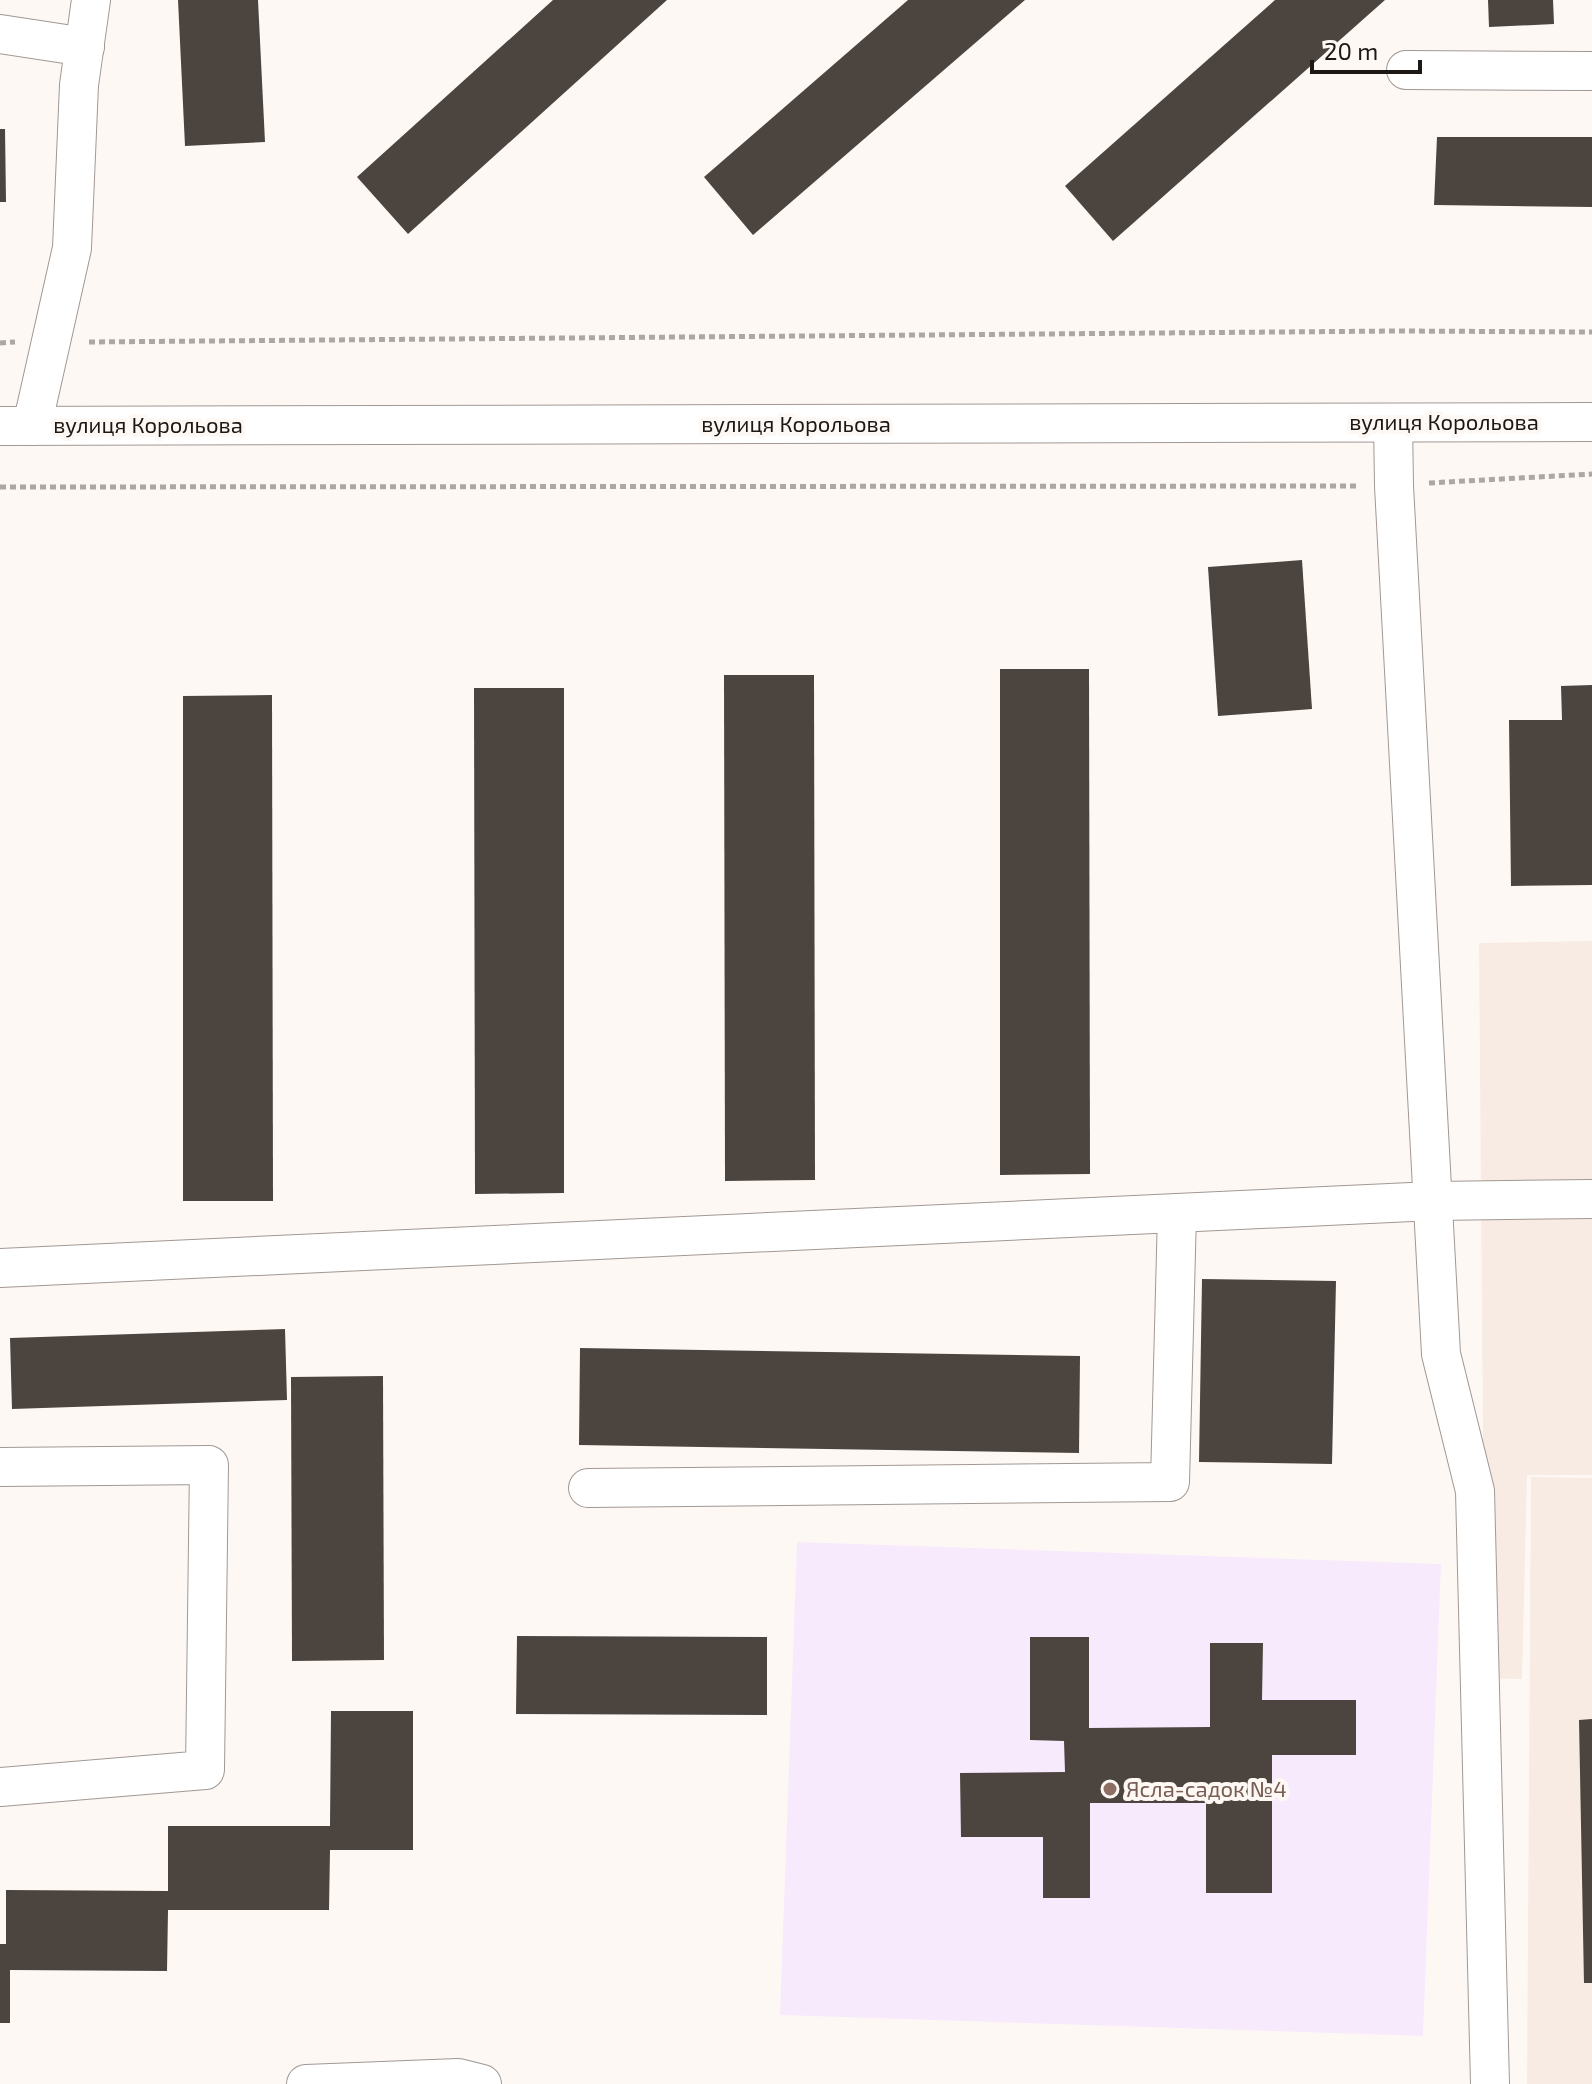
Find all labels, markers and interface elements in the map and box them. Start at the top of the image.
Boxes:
scale bar [1312,24,1420,74]
text: 20 m [1324,36,1378,65]
street label: вулиця Корольова [1349,408,1539,435]
street label: вулиця Корольова [701,410,891,437]
street label: вулиця Корольова [53,411,243,438]
place label: Ясла-садок №4 [1126,1775,1287,1801]
marker: Ясла-садок №4 [1101,1780,1119,1798]

